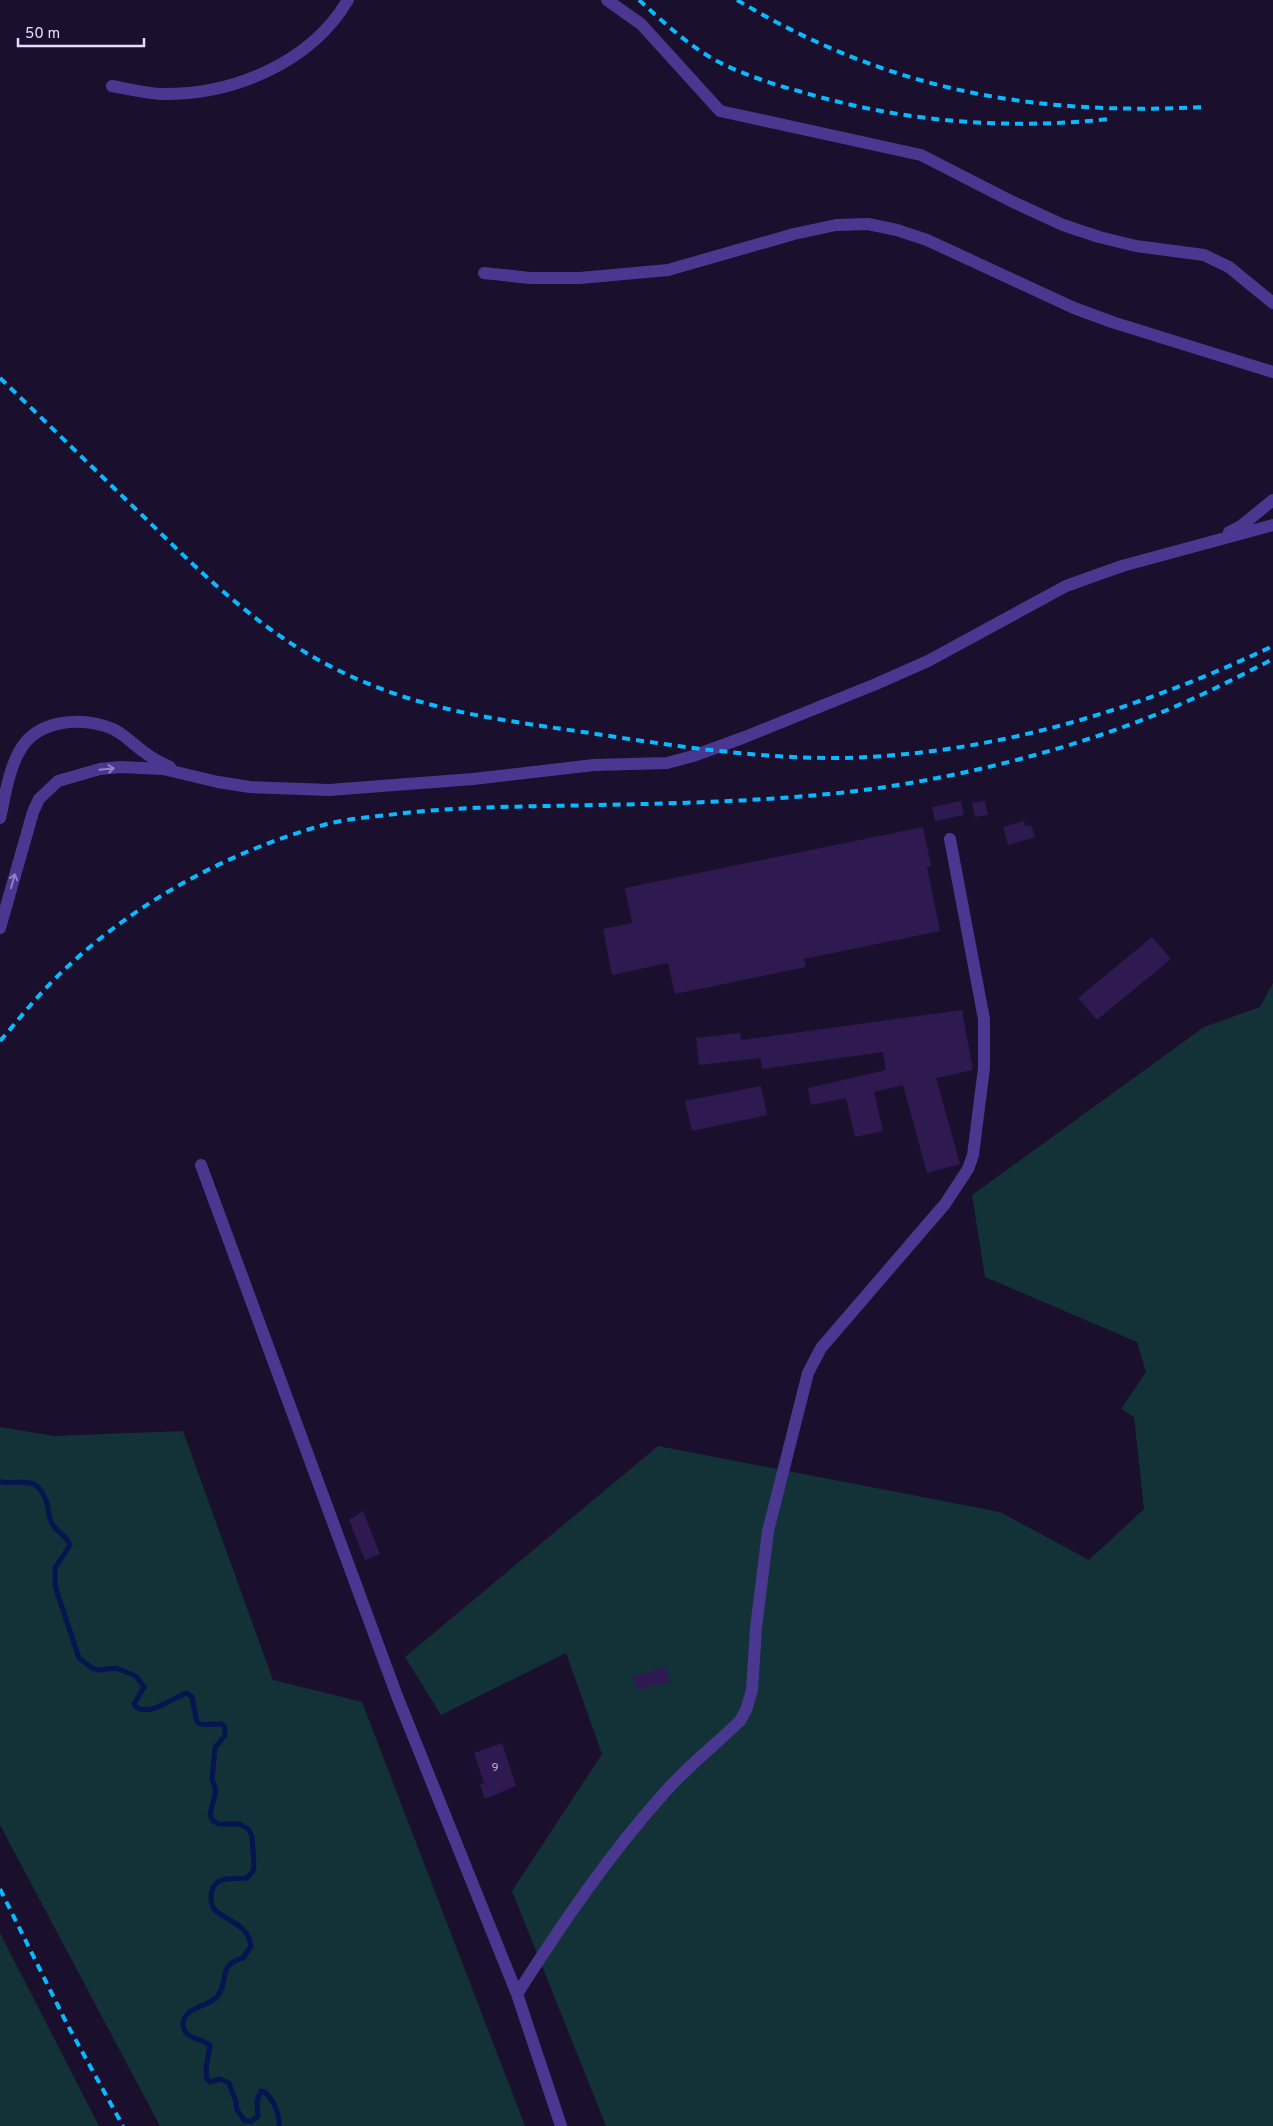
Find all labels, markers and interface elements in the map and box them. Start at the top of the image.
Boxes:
scale bar [18,15,144,47]
text: 50 m [25,25,60,44]
one-way arrow [98,764,114,774]
one-way arrow [9,874,19,890]
house number: 9 [491,1760,499,1776]

